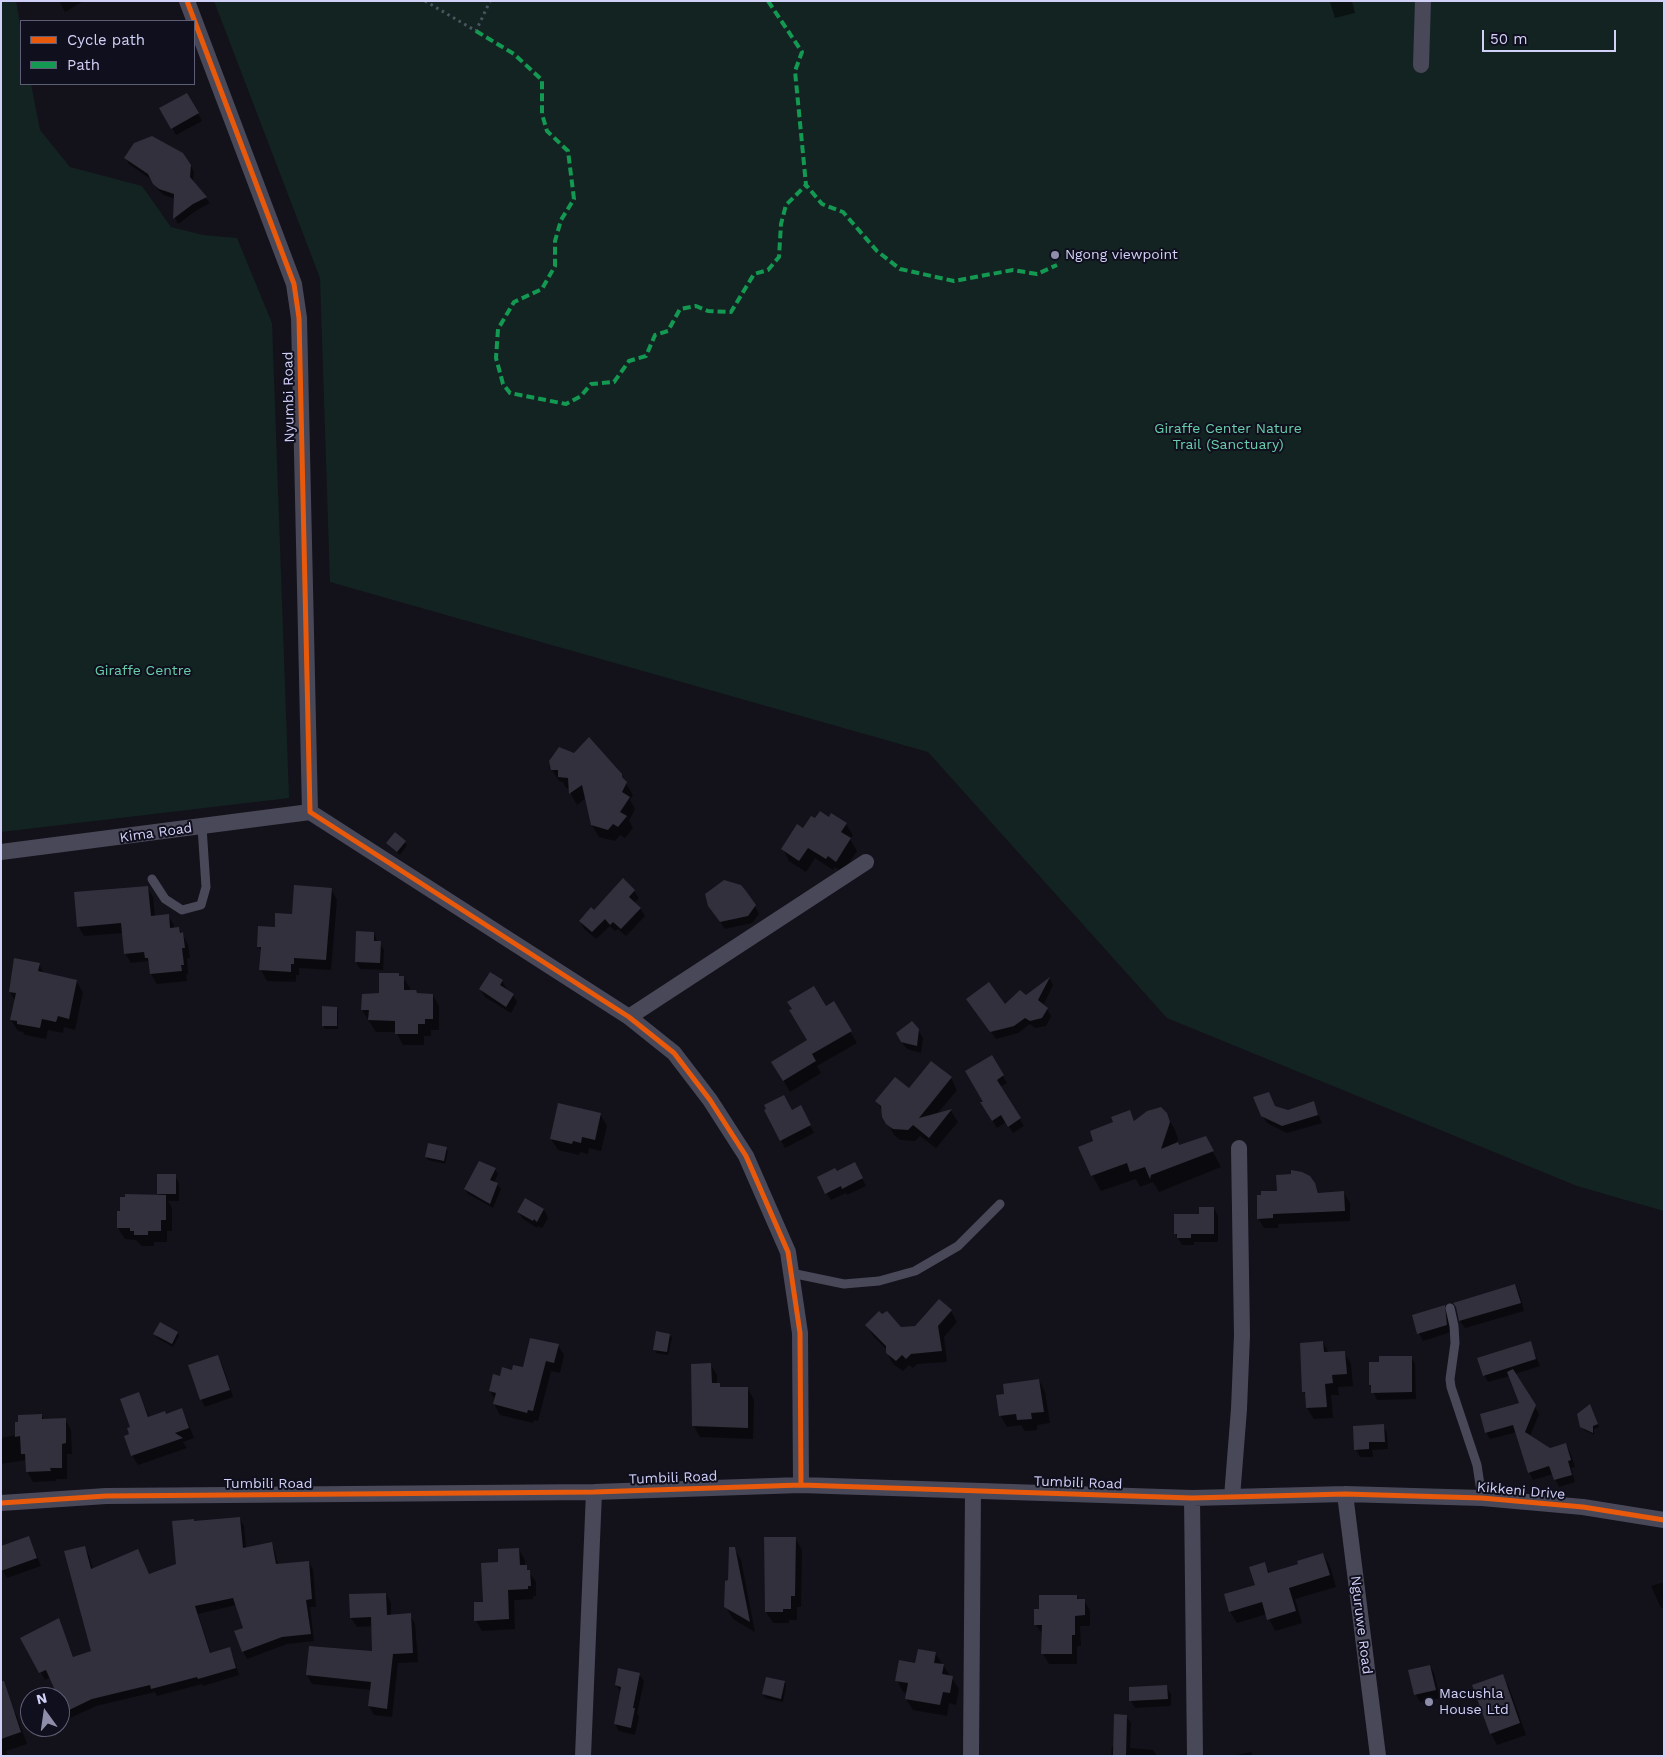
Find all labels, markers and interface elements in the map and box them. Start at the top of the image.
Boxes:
legend [20,20,195,85]
scale bar [1485,20,1619,52]
text: 50 m [1490,30,1527,48]
text: Cycle path [67,31,145,49]
text: Path [67,56,100,74]
place label: Ngong viewpoint [1065,247,1178,263]
marker: Ngong viewpoint [1049,249,1061,261]
street label: Nyumbi Road [280,351,298,443]
park label: Giraffe Center Nature Trail (Sanctuary) [1154,421,1302,454]
park label: Giraffe Centre [95,663,191,679]
street label: Kima Road [119,820,193,846]
street label: Tumbili Road [628,1468,718,1488]
street label: Tumbili Road [1033,1473,1123,1493]
street label: Tumbili Road [224,1476,312,1492]
street label: Kikkeni Drive [1476,1479,1566,1503]
street label: Nguruwe Road [1347,1575,1375,1675]
place label: Macushla House Ltd [1439,1686,1509,1718]
north arrow [20,1687,70,1737]
text: N [35,1689,49,1707]
marker: Macushla House Ltd [1423,1696,1435,1708]

